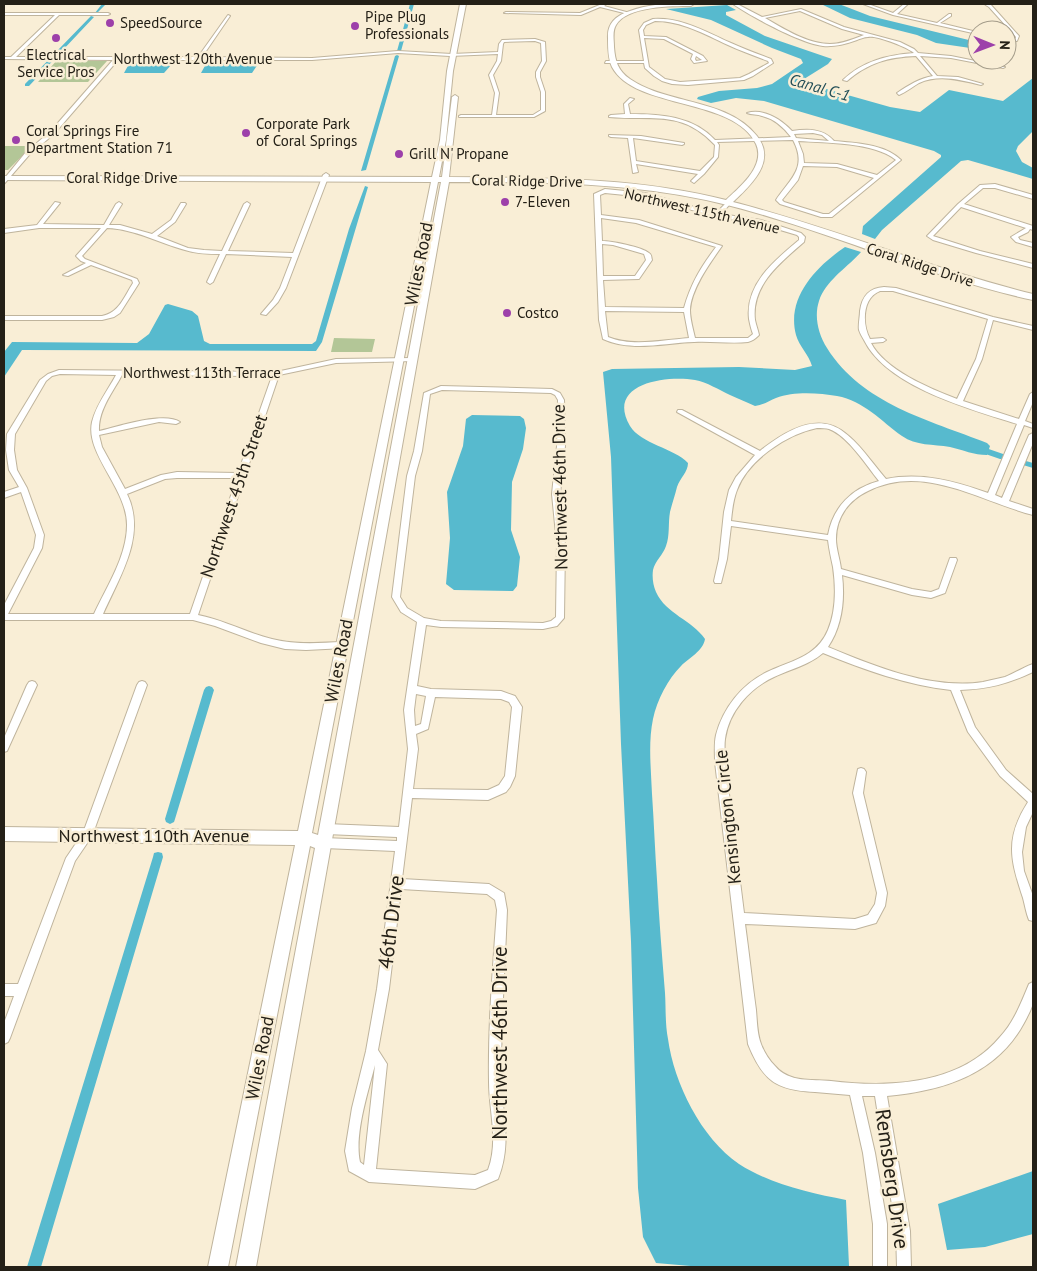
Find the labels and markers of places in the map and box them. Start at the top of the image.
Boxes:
place label: Pipe Plug Professionals [365,7,449,43]
place label: SpeedSource [120,13,202,32]
marker: SpeedSource [104,17,116,29]
marker: Pipe Plug Professionals [349,20,361,32]
marker: Electrical Service Pros [50,32,62,44]
place label: Electrical Service Pros [17,45,95,81]
place label: Corporate Park of Coral Springs [256,114,357,150]
place label: Coral Springs Fire Department Station 71 [26,121,173,157]
marker: Corporate Park of Coral Springs [240,127,252,139]
marker: Coral Springs Fire Department Station 71 [10,134,22,146]
place label: Grill N' Propane [409,144,509,163]
marker: Grill N' Propane [393,148,405,160]
place label: 7-Eleven [515,192,570,211]
marker: 7-Eleven [499,196,511,208]
place label: Costco [517,303,559,322]
marker: Costco [501,307,513,319]

